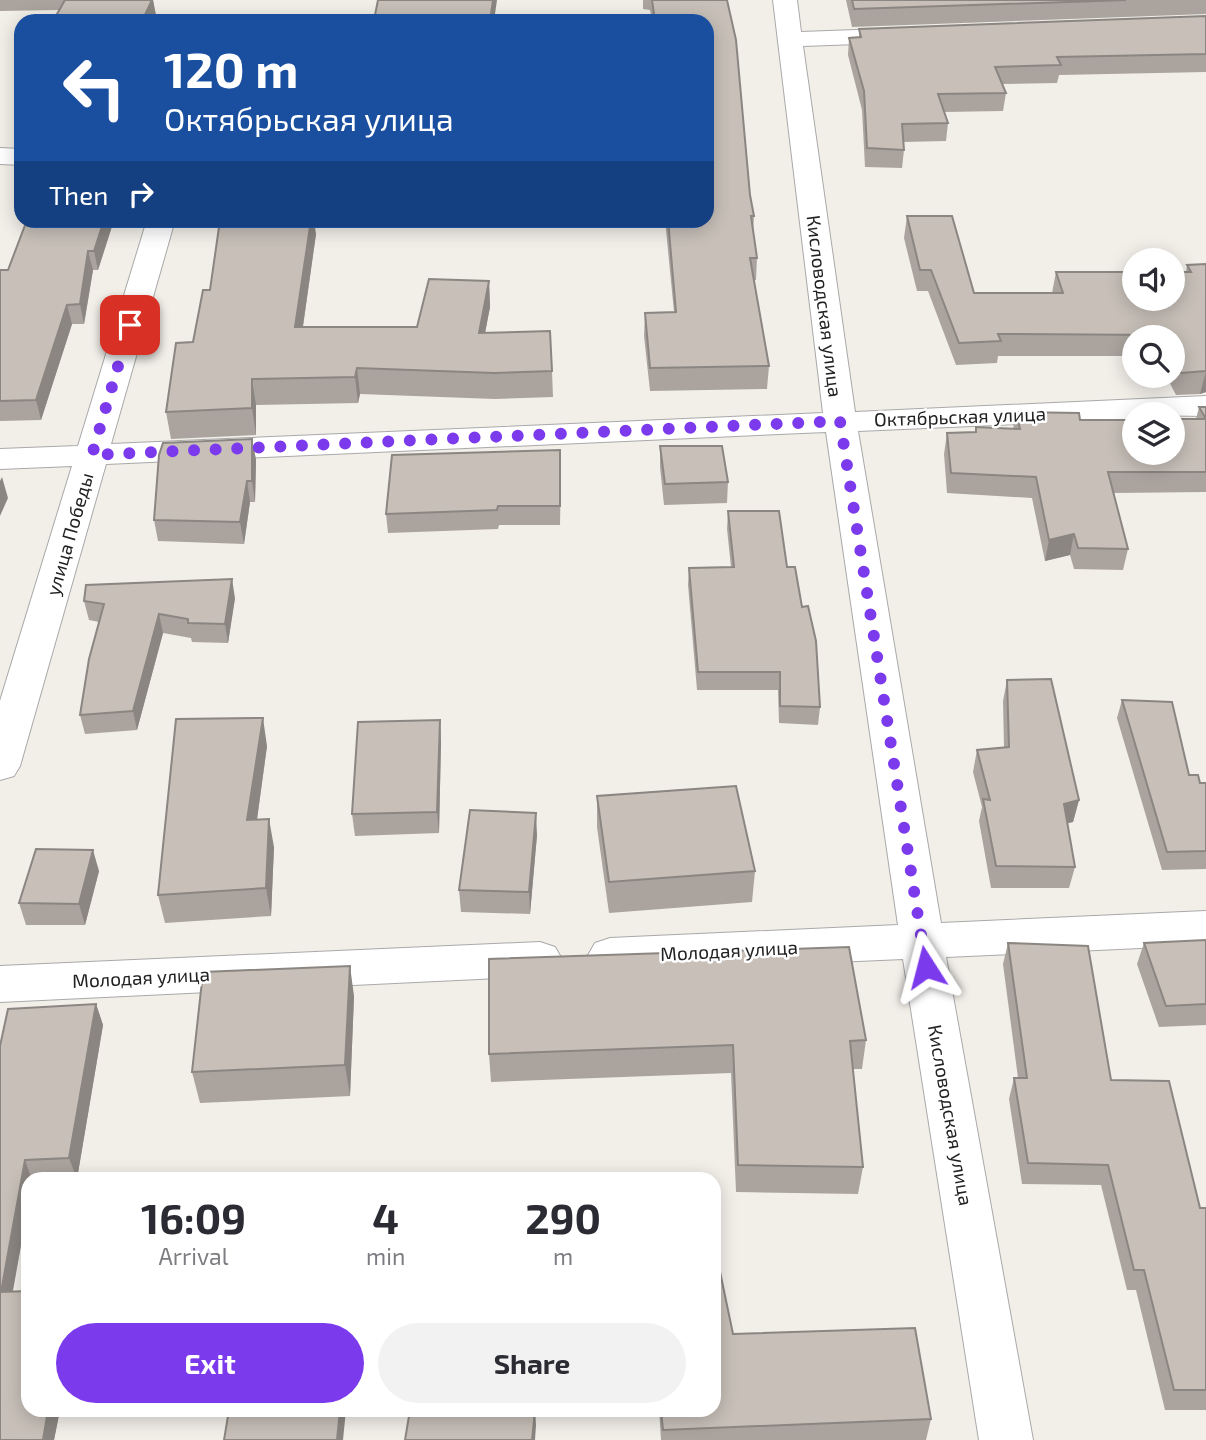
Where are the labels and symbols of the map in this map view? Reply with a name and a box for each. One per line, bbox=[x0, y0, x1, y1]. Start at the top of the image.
street label: Кисловодская улица bbox=[801, 214, 848, 398]
pin bbox=[100, 295, 160, 355]
street label: Октябрьская улица bbox=[874, 402, 1046, 431]
street label: улица Победы bbox=[40, 470, 98, 598]
position arrow bbox=[889, 930, 963, 1004]
street label: Молодая улица bbox=[660, 935, 799, 966]
street label: Молодая улица bbox=[72, 962, 211, 993]
street label: Кисловодская улица bbox=[923, 1023, 978, 1207]

